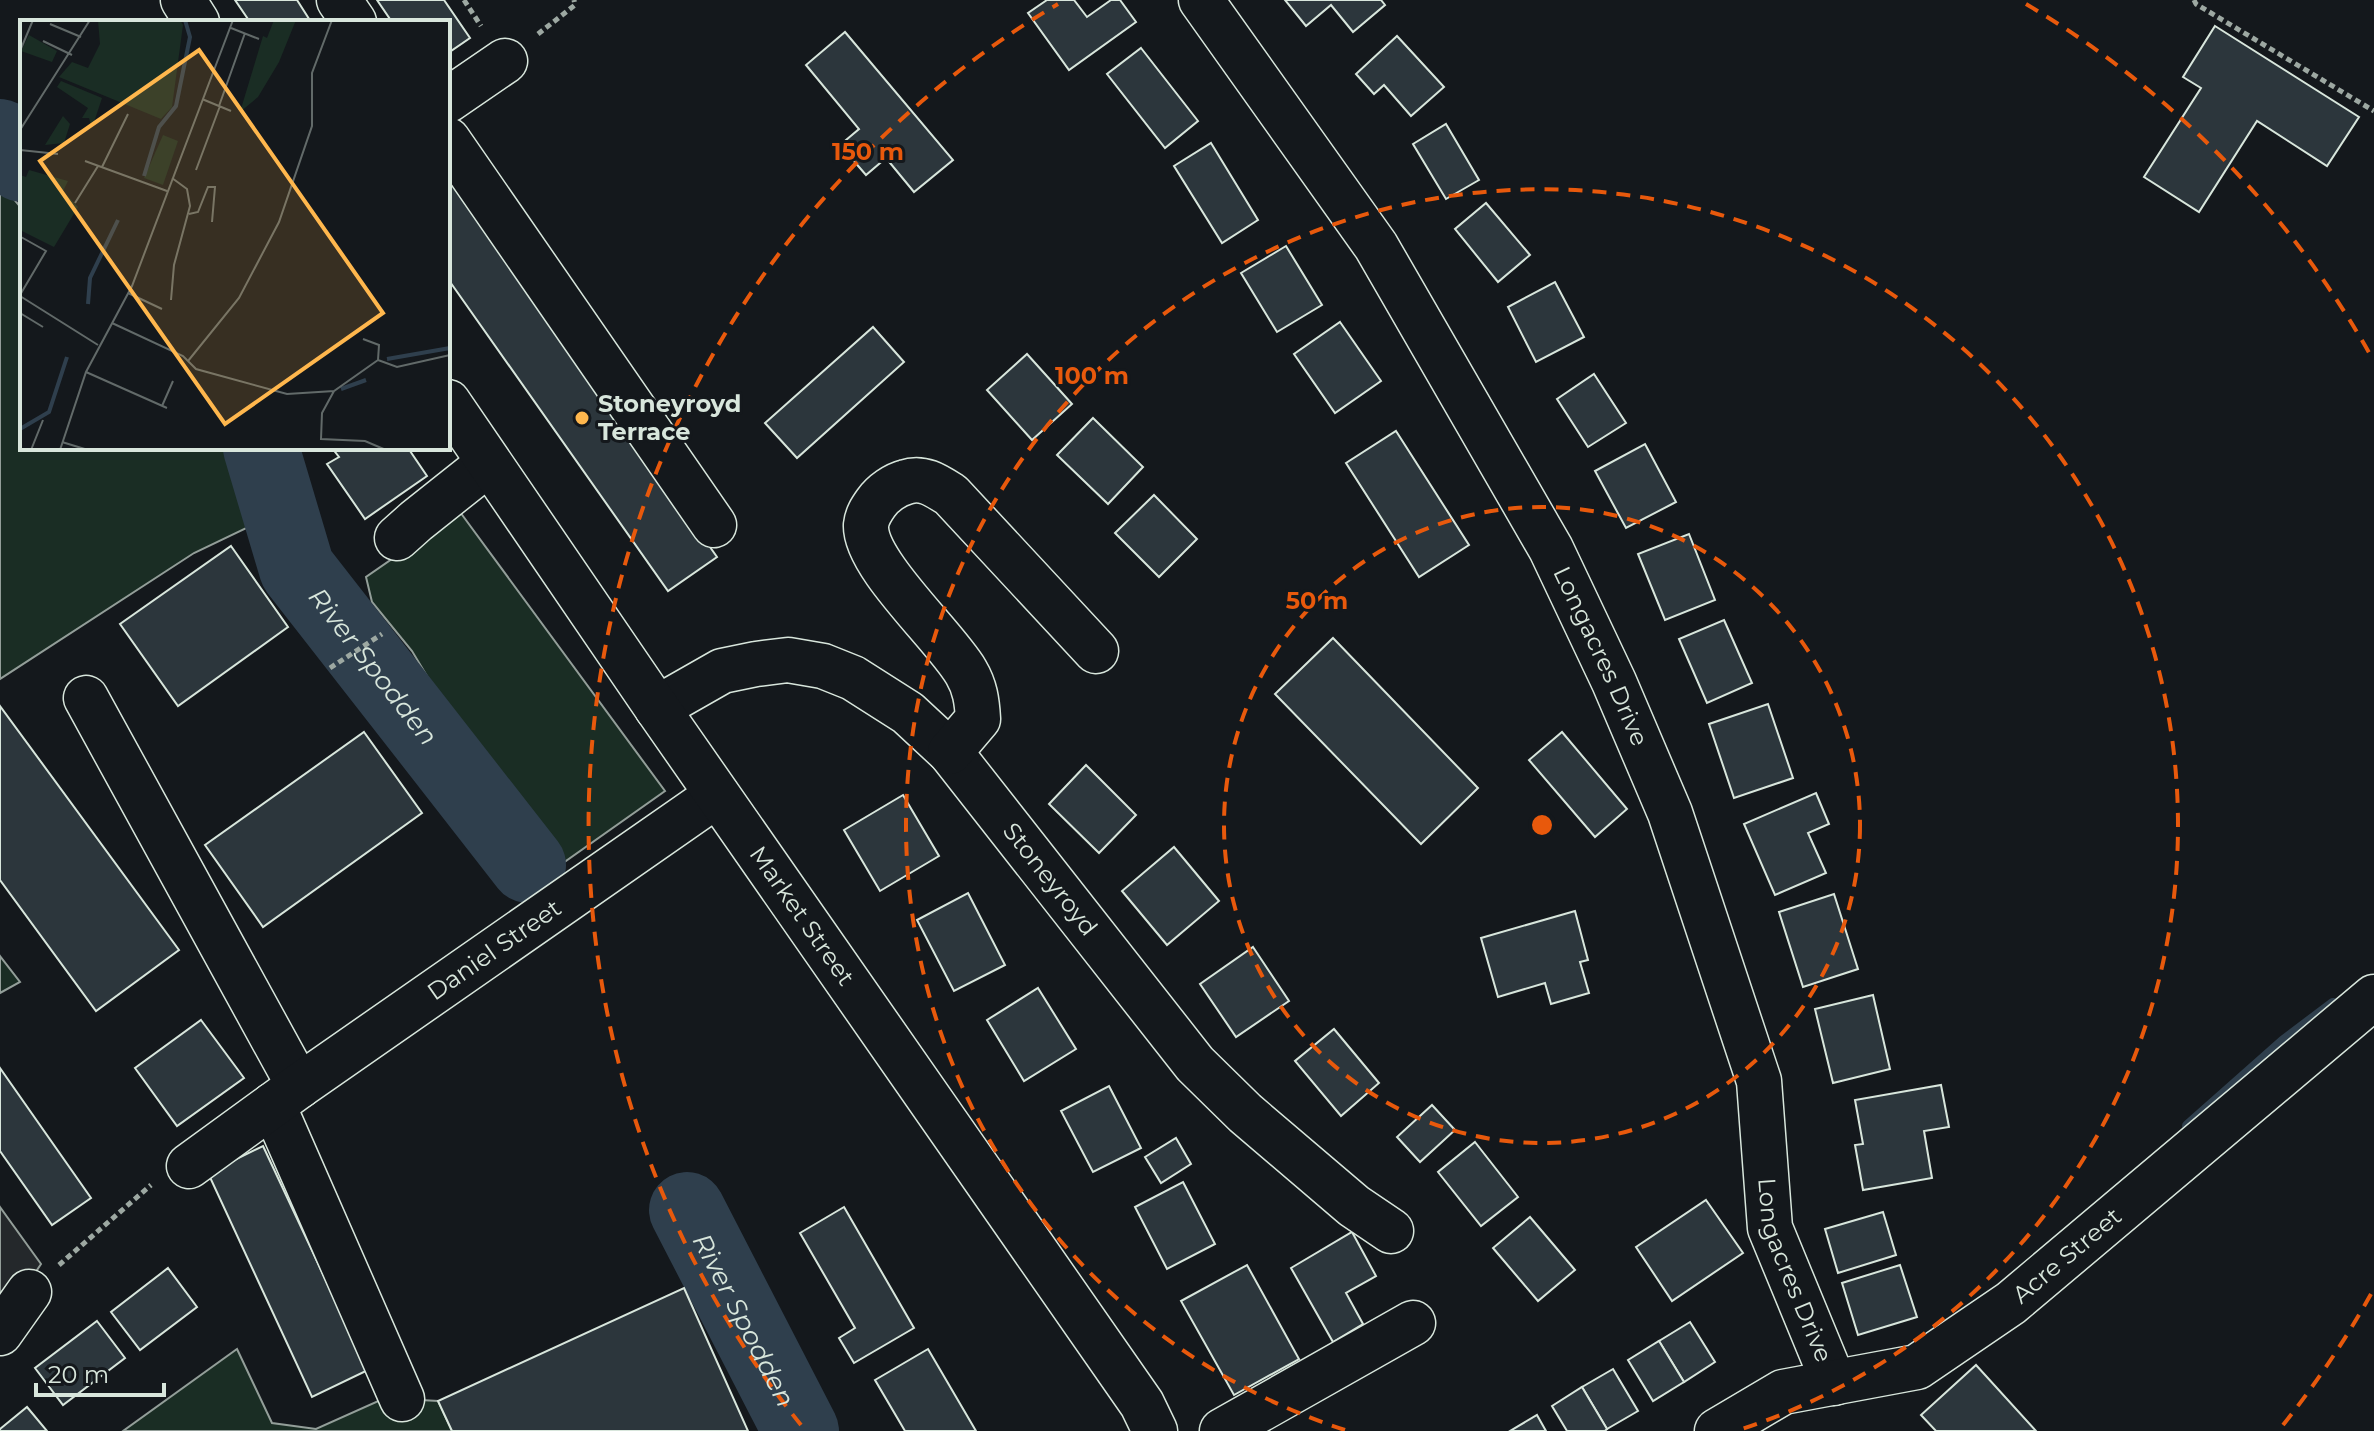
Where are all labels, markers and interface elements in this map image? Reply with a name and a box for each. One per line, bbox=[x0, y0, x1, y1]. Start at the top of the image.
inset map bbox=[20, 20, 450, 450]
text: 150 m bbox=[832, 137, 904, 166]
text: 100 m bbox=[1055, 361, 1129, 390]
place label: Stoneyroyd Terrace bbox=[598, 389, 741, 446]
marker: Stoneyroyd Terrace bbox=[573, 409, 591, 427]
street label: Longacres Drive bbox=[1547, 562, 1655, 750]
water label: River Spodden bbox=[302, 581, 445, 752]
text: 50 m bbox=[1286, 586, 1348, 615]
centre of rings bbox=[1528, 811, 1556, 839]
street label: Stoneyroyd bbox=[997, 817, 1104, 941]
street label: Market Street bbox=[744, 840, 861, 991]
street label: Daniel Street bbox=[421, 893, 567, 1006]
street label: Longacres Drive bbox=[1752, 1177, 1839, 1366]
street label: Acre Street bbox=[2006, 1201, 2127, 1309]
water label: River Spodden bbox=[686, 1228, 802, 1412]
scale bar bbox=[36, 1347, 164, 1397]
text: 20 m bbox=[48, 1360, 109, 1389]

